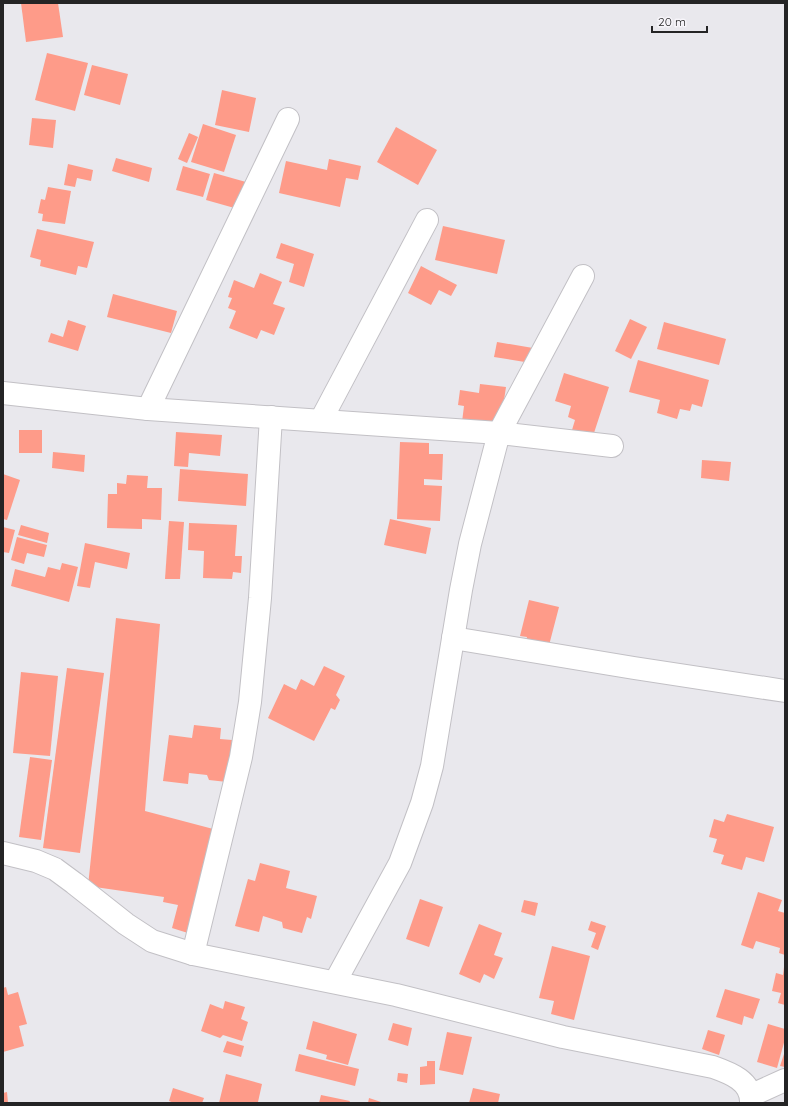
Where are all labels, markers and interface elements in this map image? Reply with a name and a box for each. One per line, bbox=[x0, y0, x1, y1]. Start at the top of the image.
scale bar bbox=[652, 8, 707, 34]
text: 20 m bbox=[658, 14, 686, 29]

